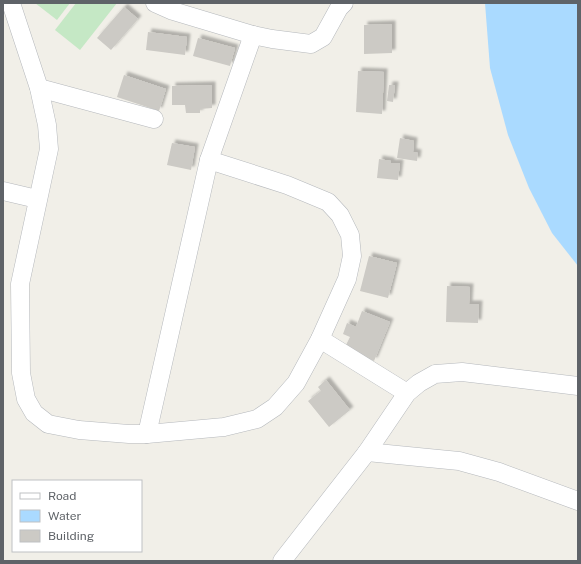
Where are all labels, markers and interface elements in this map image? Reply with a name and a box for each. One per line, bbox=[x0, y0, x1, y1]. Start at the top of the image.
legend bbox=[12, 480, 142, 552]
text: Road bbox=[48, 489, 76, 503]
text: Water bbox=[48, 509, 82, 523]
text: Building bbox=[48, 529, 94, 543]

